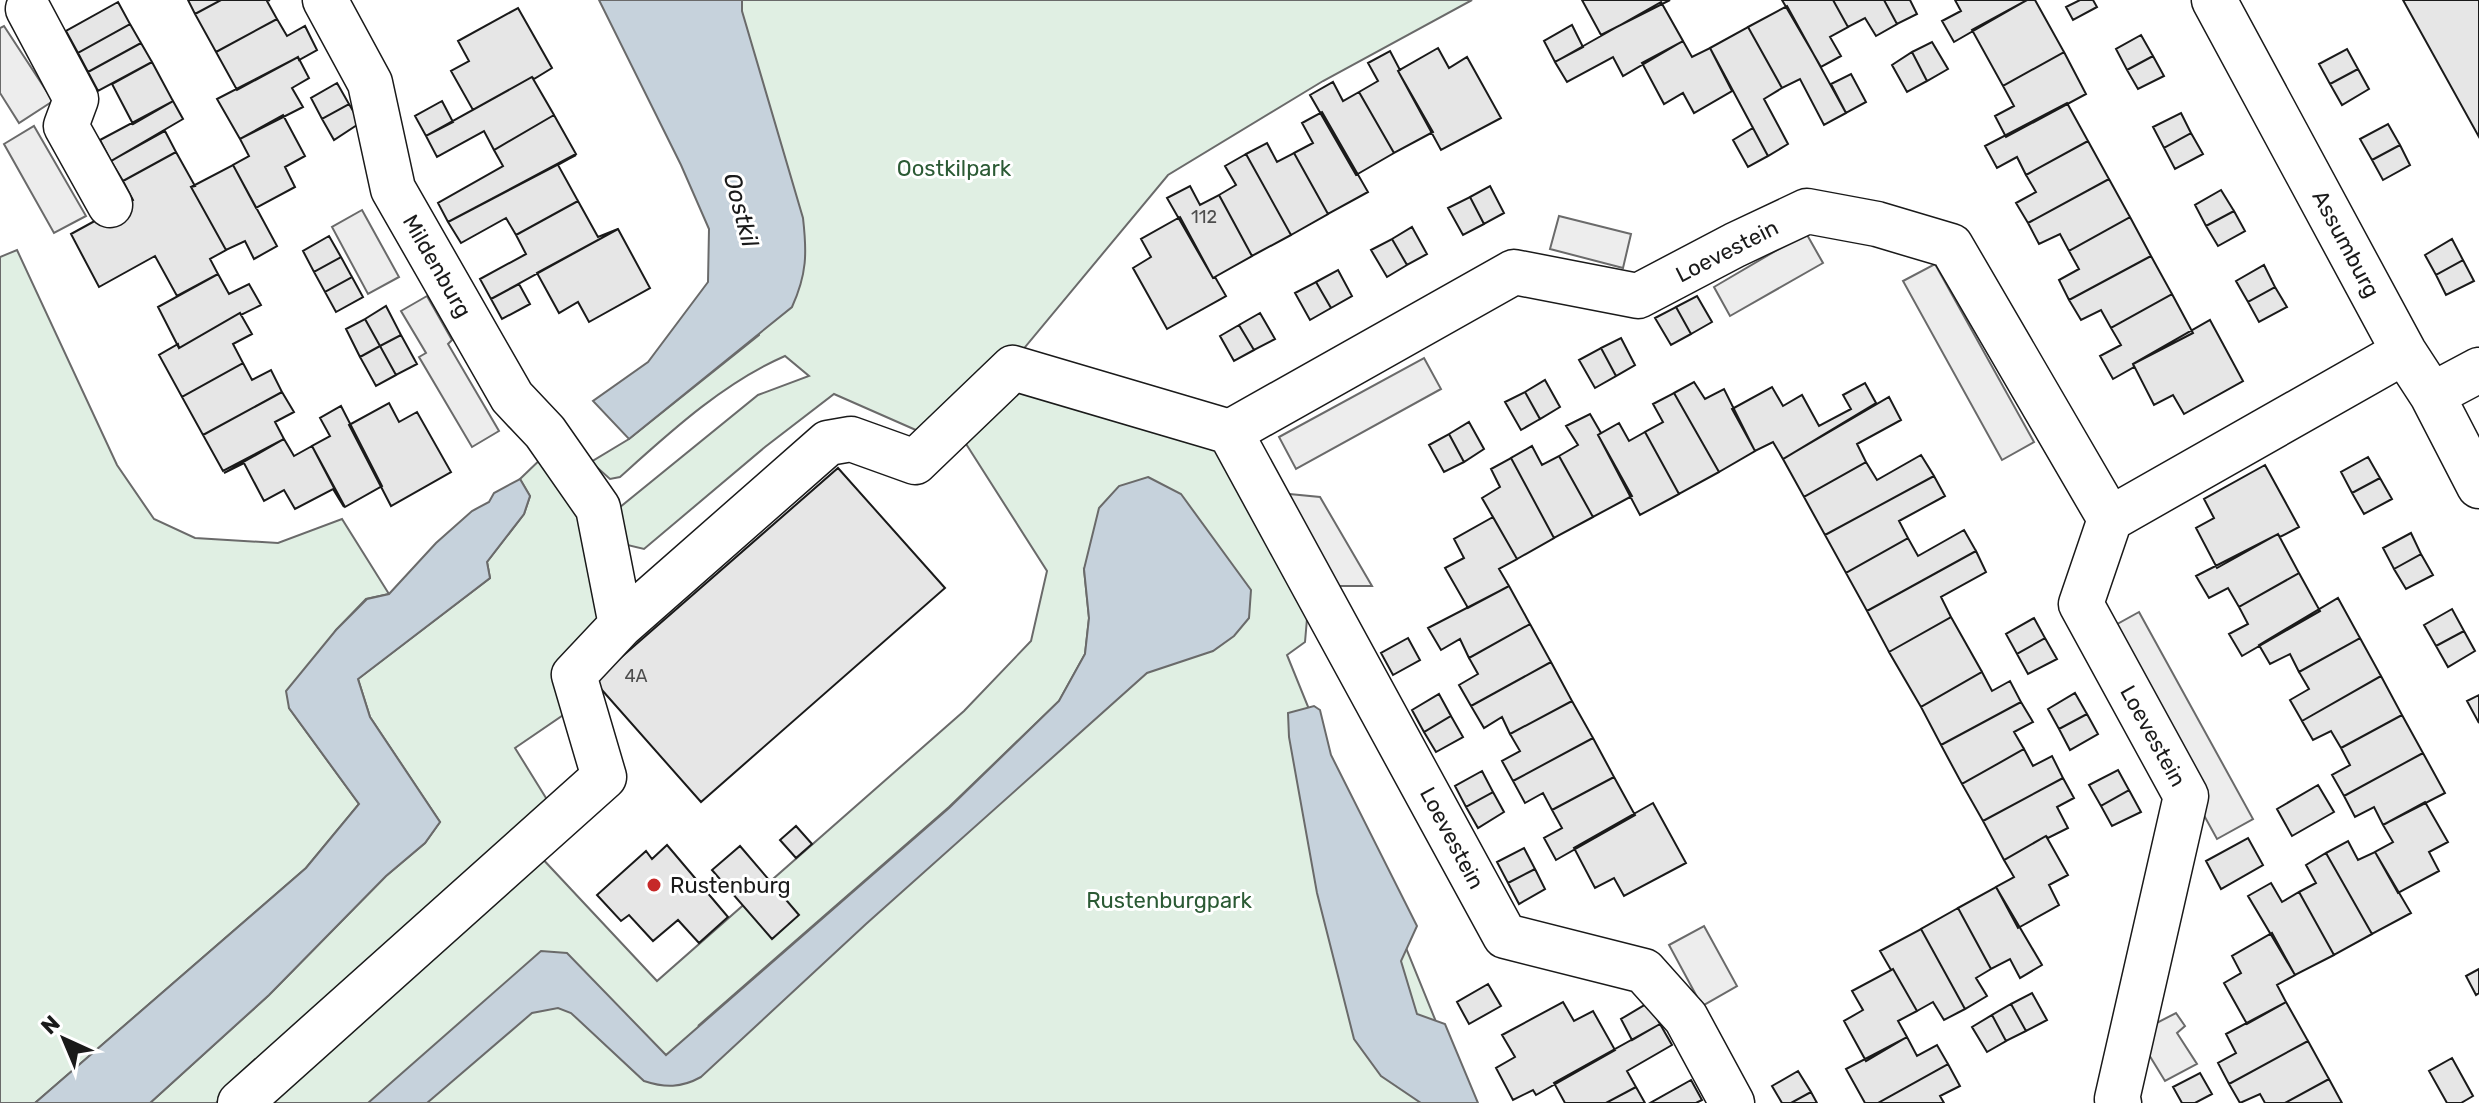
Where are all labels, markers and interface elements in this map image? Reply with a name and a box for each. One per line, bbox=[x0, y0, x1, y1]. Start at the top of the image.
park label: Oostkilpark bbox=[897, 155, 1012, 182]
water label: Oostkil bbox=[718, 170, 765, 251]
street label: Assumburg bbox=[2306, 186, 2386, 302]
house number: 112 bbox=[1191, 206, 1217, 228]
street label: Mildenburg bbox=[397, 210, 477, 322]
street label: Loevestein bbox=[1671, 214, 1783, 288]
house number: 4A bbox=[624, 665, 648, 687]
street label: Loevestein bbox=[2114, 681, 2192, 791]
street label: Loevestein bbox=[1414, 782, 1490, 894]
place label: Rustenburg bbox=[670, 872, 791, 899]
marker: Rustenburg bbox=[645, 876, 663, 894]
park label: Rustenburgpark bbox=[1086, 887, 1252, 914]
north arrow bbox=[24, 999, 104, 1079]
text: N bbox=[35, 1010, 66, 1040]

